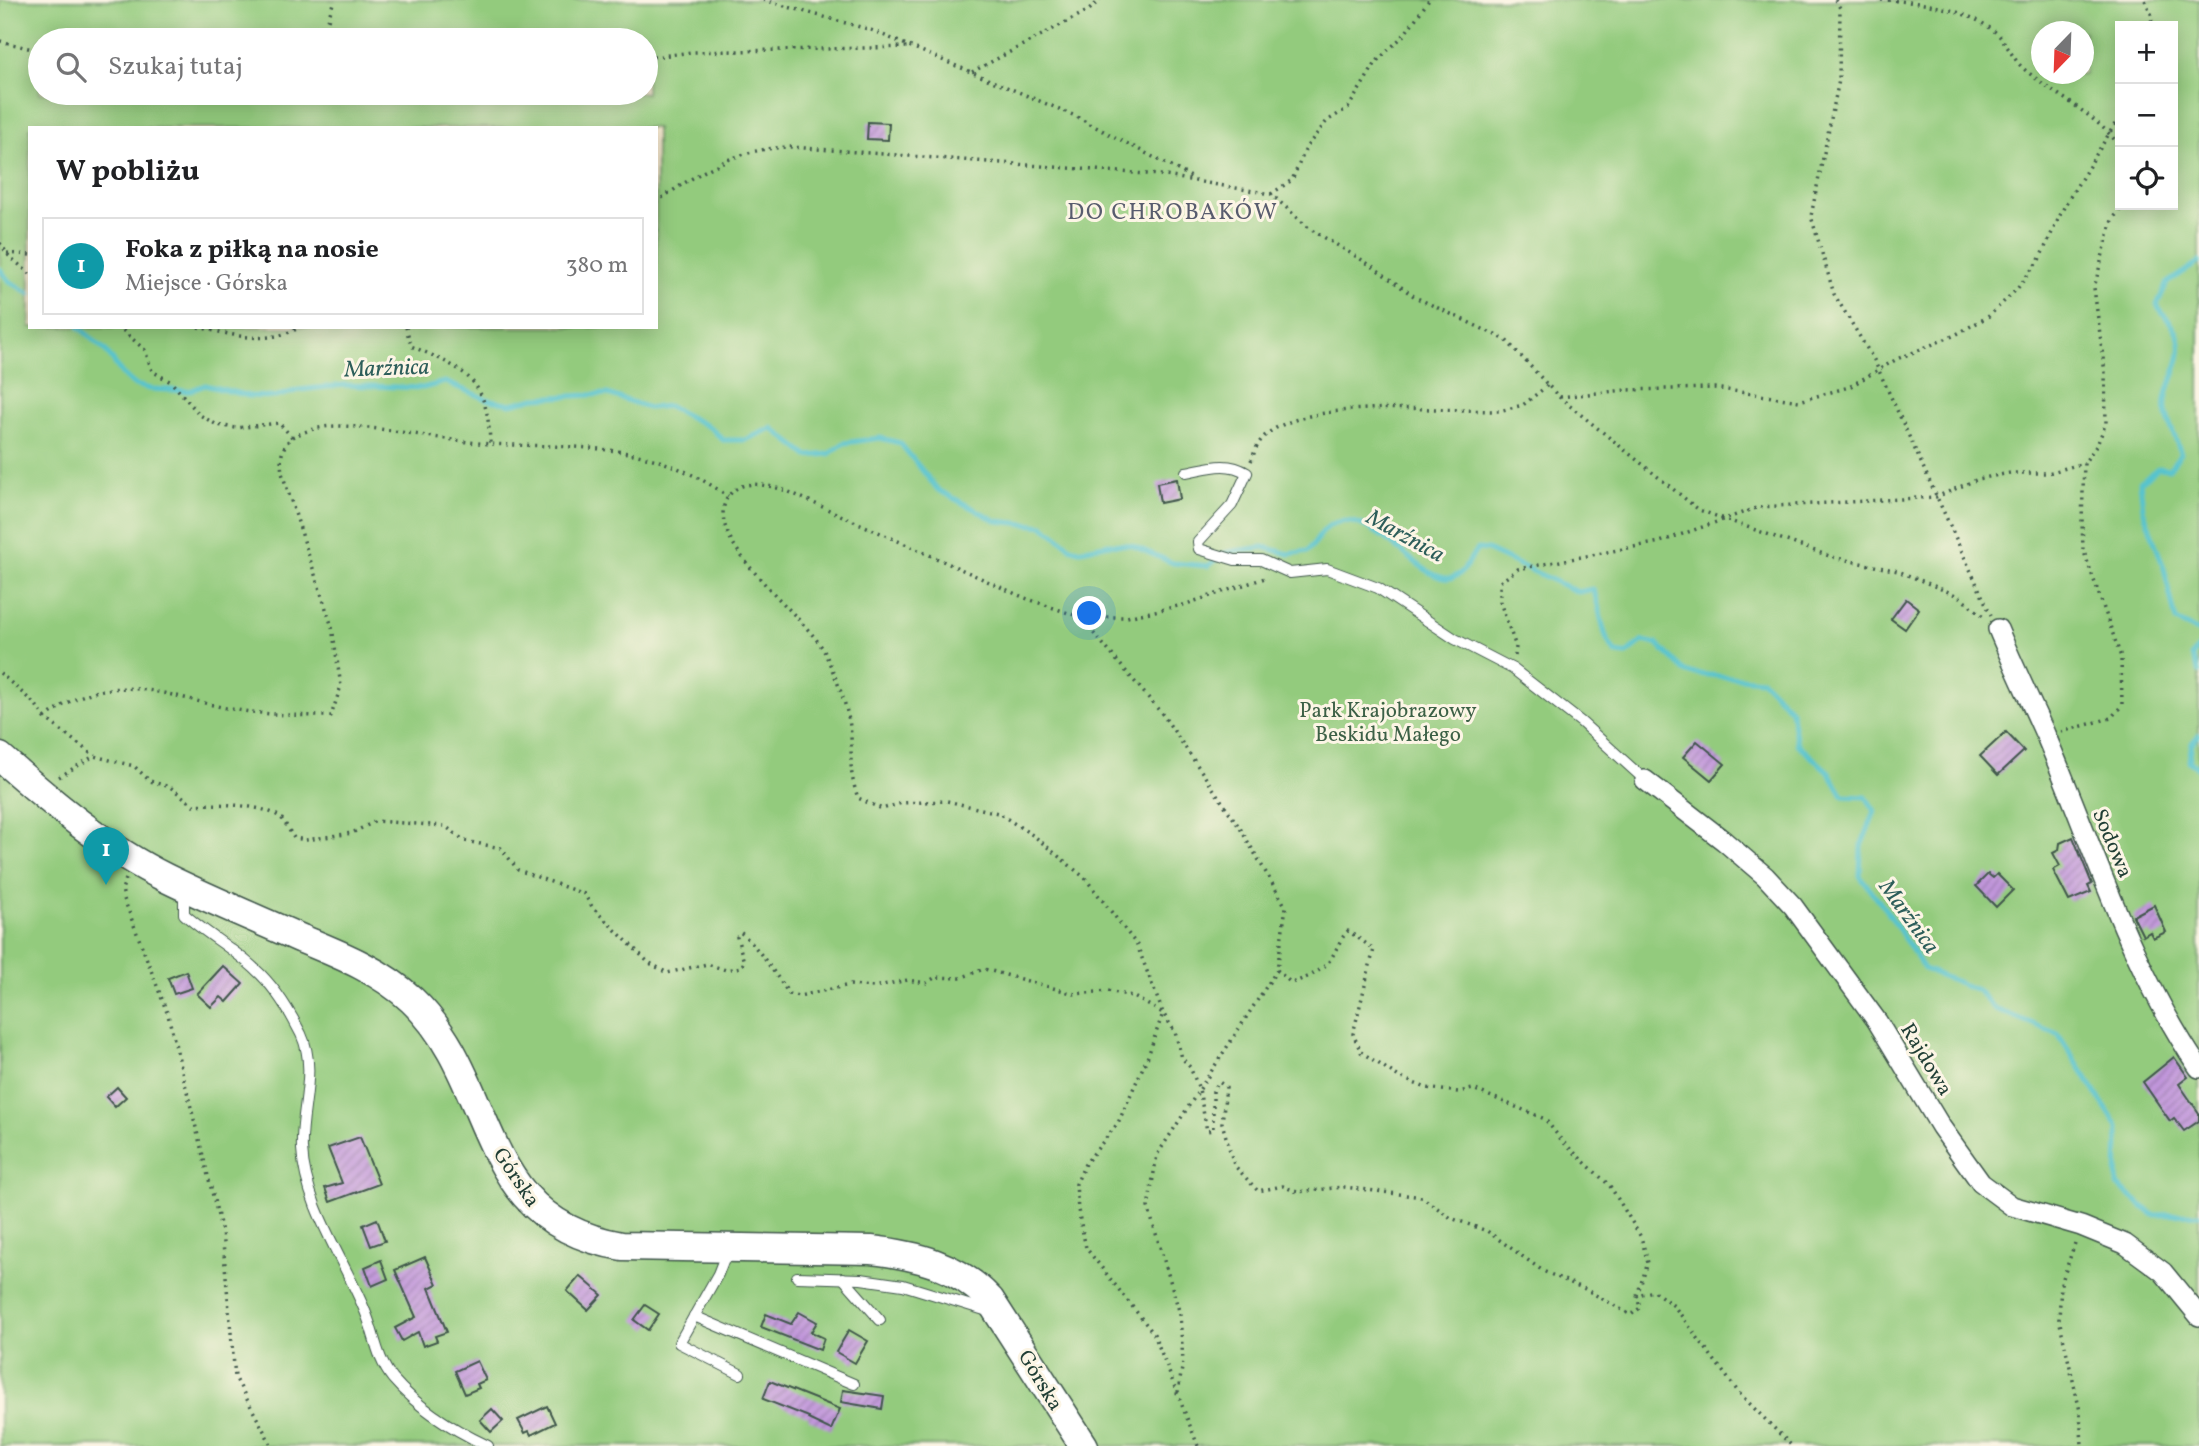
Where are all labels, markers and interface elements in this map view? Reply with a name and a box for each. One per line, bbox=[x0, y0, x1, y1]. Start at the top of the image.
north arrow bbox=[2031, 21, 2094, 84]
map controls bbox=[2115, 21, 2178, 210]
button: + bbox=[2115, 21, 2178, 84]
search box bbox=[28, 28, 658, 105]
icon: search bbox=[52, 48, 90, 86]
text: Szukaj tutaj bbox=[108, 49, 243, 85]
button: − bbox=[2115, 84, 2178, 147]
button: locate bbox=[2115, 147, 2178, 210]
text: W pobliżu bbox=[56, 151, 199, 193]
district label: DO CHROBAKÓW bbox=[1067, 197, 1279, 229]
text: Foka z piłką na nosie bbox=[125, 232, 379, 268]
text: 1 bbox=[76, 250, 86, 282]
text: 380 m bbox=[566, 250, 628, 282]
text: Miejsce · Górska bbox=[125, 268, 288, 300]
water label: Marźnica bbox=[343, 352, 430, 387]
water label: Marźnica bbox=[1359, 502, 1450, 571]
your location bbox=[1072, 596, 1106, 630]
park label: Park Krajobrazowy Beskidu Małego bbox=[1299, 697, 1477, 750]
street label: Sodowa bbox=[2084, 805, 2139, 883]
pin: 1 bbox=[83, 827, 129, 885]
water label: Marźnica bbox=[1870, 873, 1946, 961]
street label: Rajdowa bbox=[1893, 1018, 1959, 1102]
street label: Górska bbox=[485, 1142, 546, 1213]
street label: Górska bbox=[1010, 1345, 1069, 1417]

